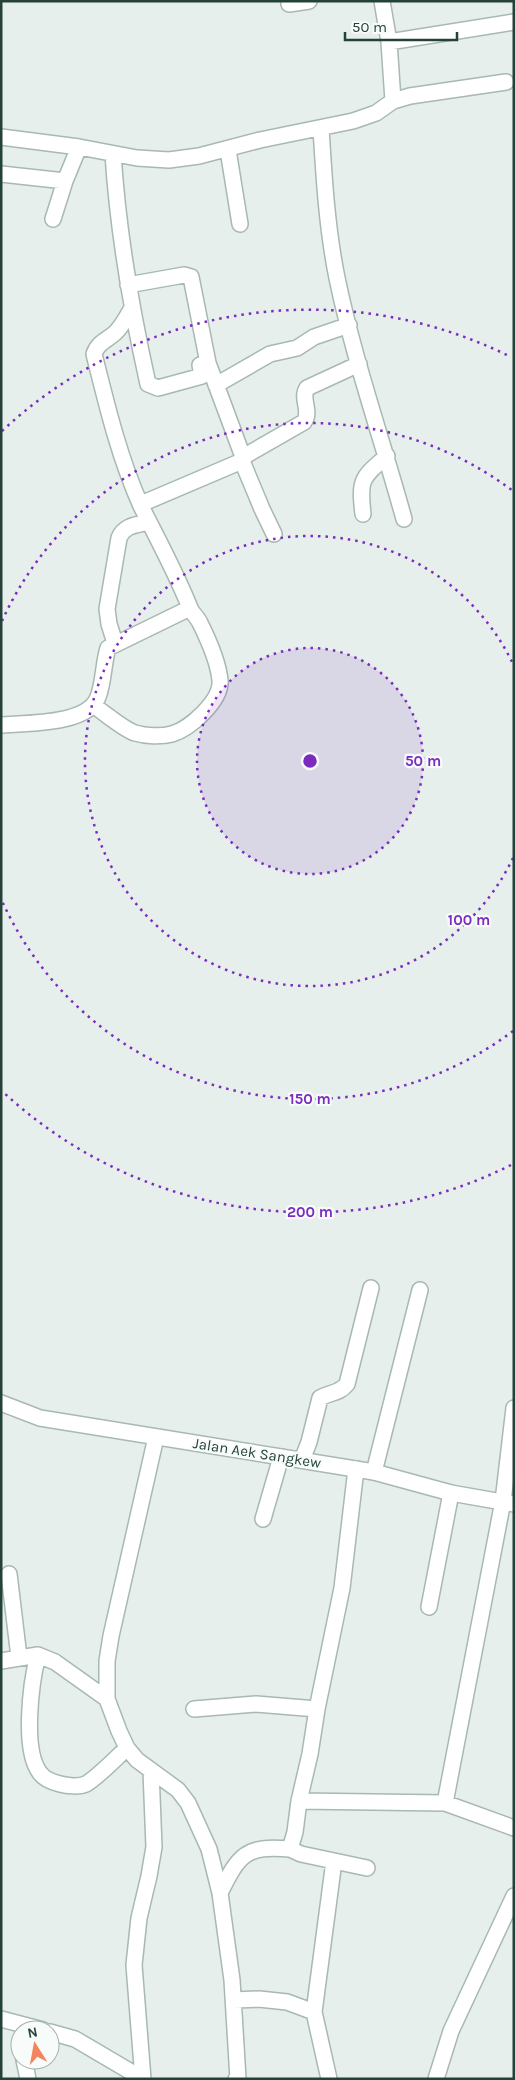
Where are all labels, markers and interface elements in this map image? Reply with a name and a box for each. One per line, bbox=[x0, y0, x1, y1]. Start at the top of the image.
scale bar bbox=[345, 10, 458, 42]
text: 50 m bbox=[352, 18, 387, 36]
centre of rings bbox=[301, 752, 319, 770]
text: 50 m bbox=[405, 752, 441, 770]
text: 100 m bbox=[448, 911, 490, 929]
text: 150 m bbox=[289, 1090, 331, 1108]
text: 200 m bbox=[287, 1203, 333, 1221]
street label: Jalan Aek Sangkew bbox=[192, 1434, 323, 1472]
north arrow bbox=[10, 2020, 60, 2070]
text: N bbox=[26, 2023, 39, 2042]

